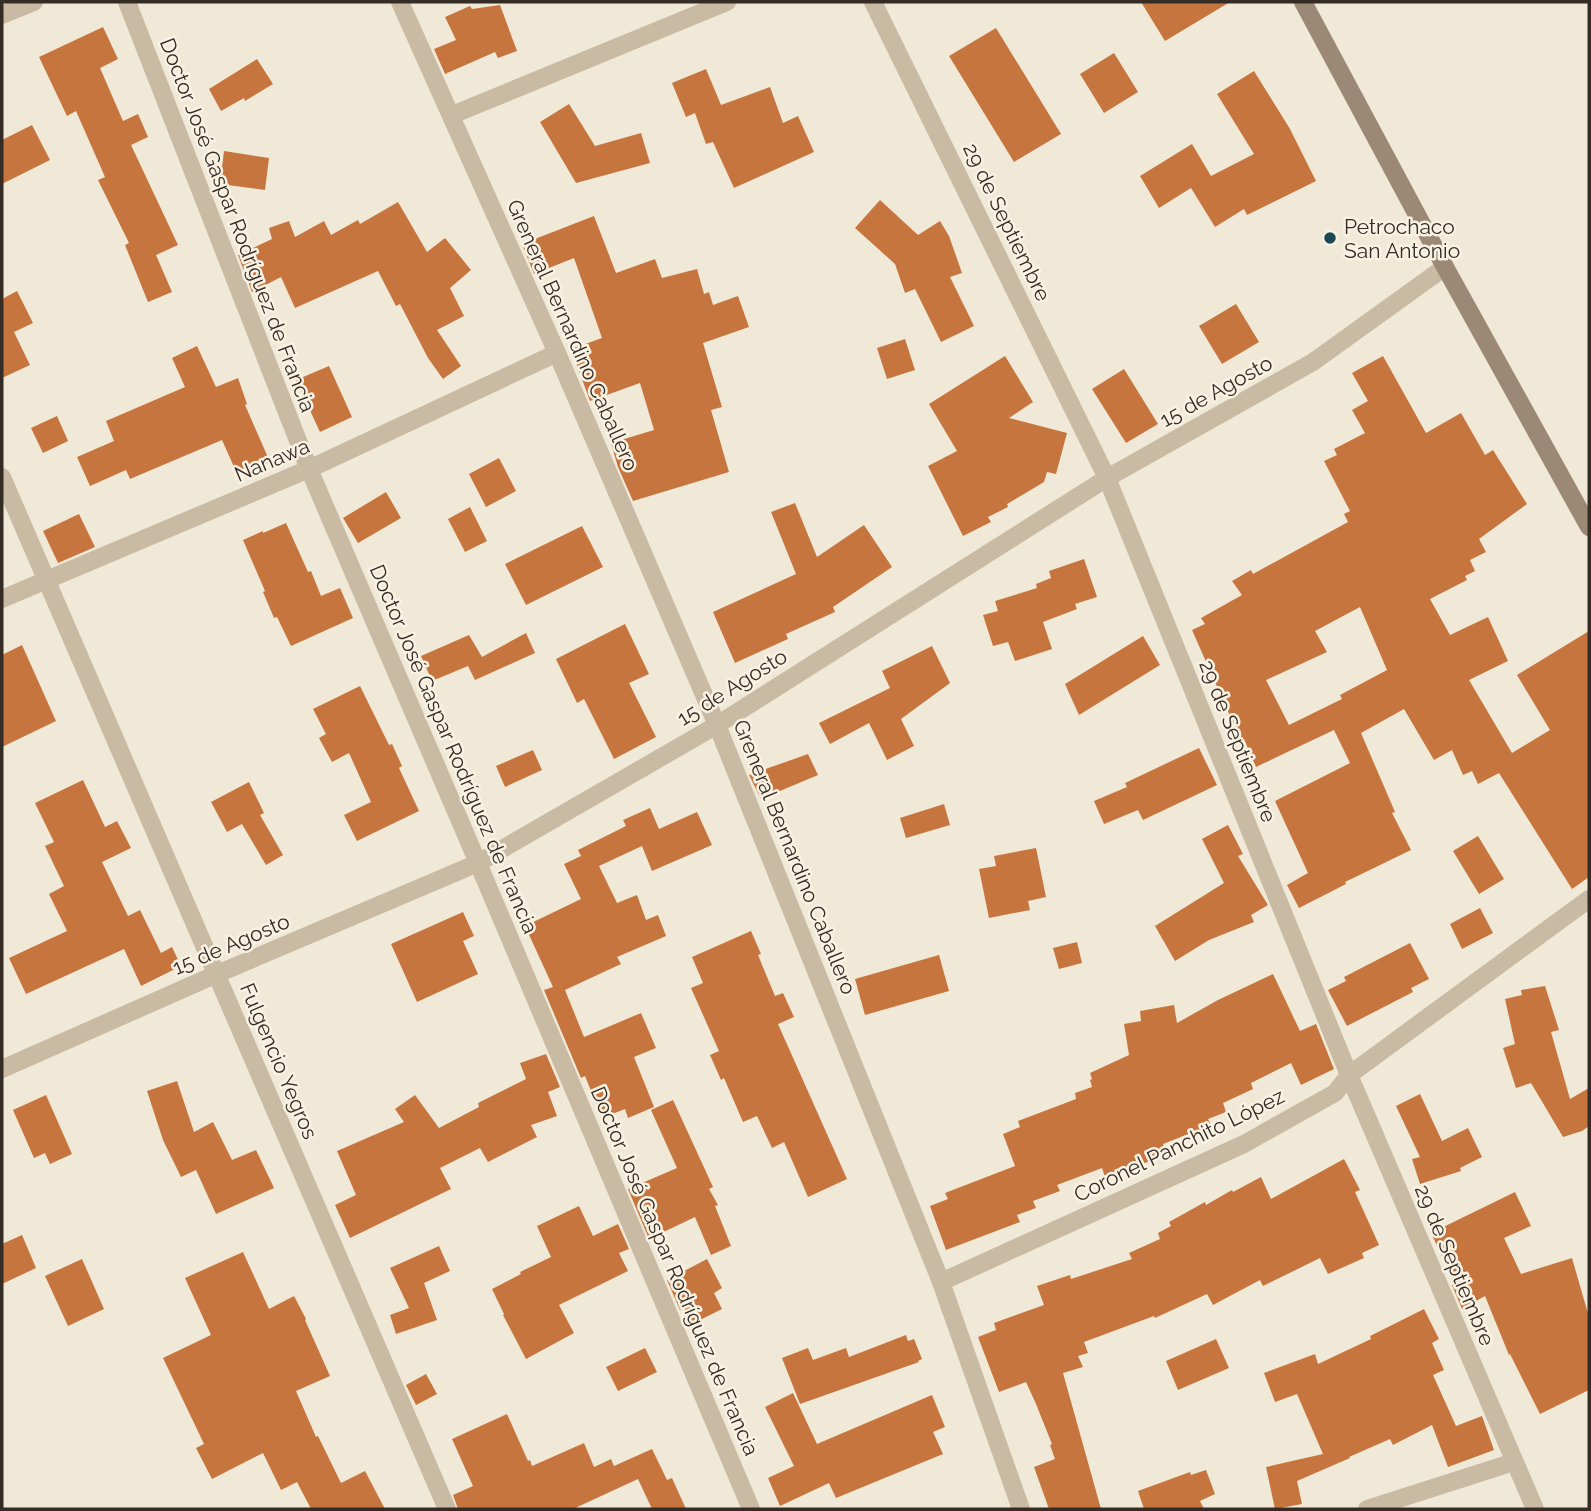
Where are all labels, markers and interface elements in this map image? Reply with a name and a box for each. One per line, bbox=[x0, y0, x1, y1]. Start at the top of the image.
street label: Doctor José Gaspar Rodríguez de Francia bbox=[155, 34, 321, 416]
street label: 29 de Septiembre bbox=[958, 139, 1056, 305]
street label: Greneral Bernardino Caballero bbox=[502, 196, 644, 474]
place label: Petrochaco San Antonio bbox=[1344, 214, 1460, 263]
marker: Petrochaco San Antonio bbox=[1322, 230, 1338, 246]
street label: 15 de Agosto bbox=[1155, 350, 1277, 432]
street label: Nanawa bbox=[231, 433, 313, 487]
street label: Doctor José Gaspar Rodríguez de Francia bbox=[365, 561, 543, 937]
street label: 15 de Agosto bbox=[672, 643, 792, 731]
street label: 29 de Septiembre bbox=[1194, 656, 1282, 826]
street label: Greneral Bernardino Caballero bbox=[728, 716, 862, 998]
street label: 15 de Agosto bbox=[169, 908, 293, 980]
street label: Fulgencio Yegros bbox=[235, 979, 323, 1143]
street label: Doctor José Gaspar Rodríguez de Francia bbox=[586, 1083, 764, 1459]
street label: Coronel Panchito López bbox=[1070, 1083, 1288, 1207]
street label: 29 de Septiembre bbox=[1410, 1181, 1500, 1349]

